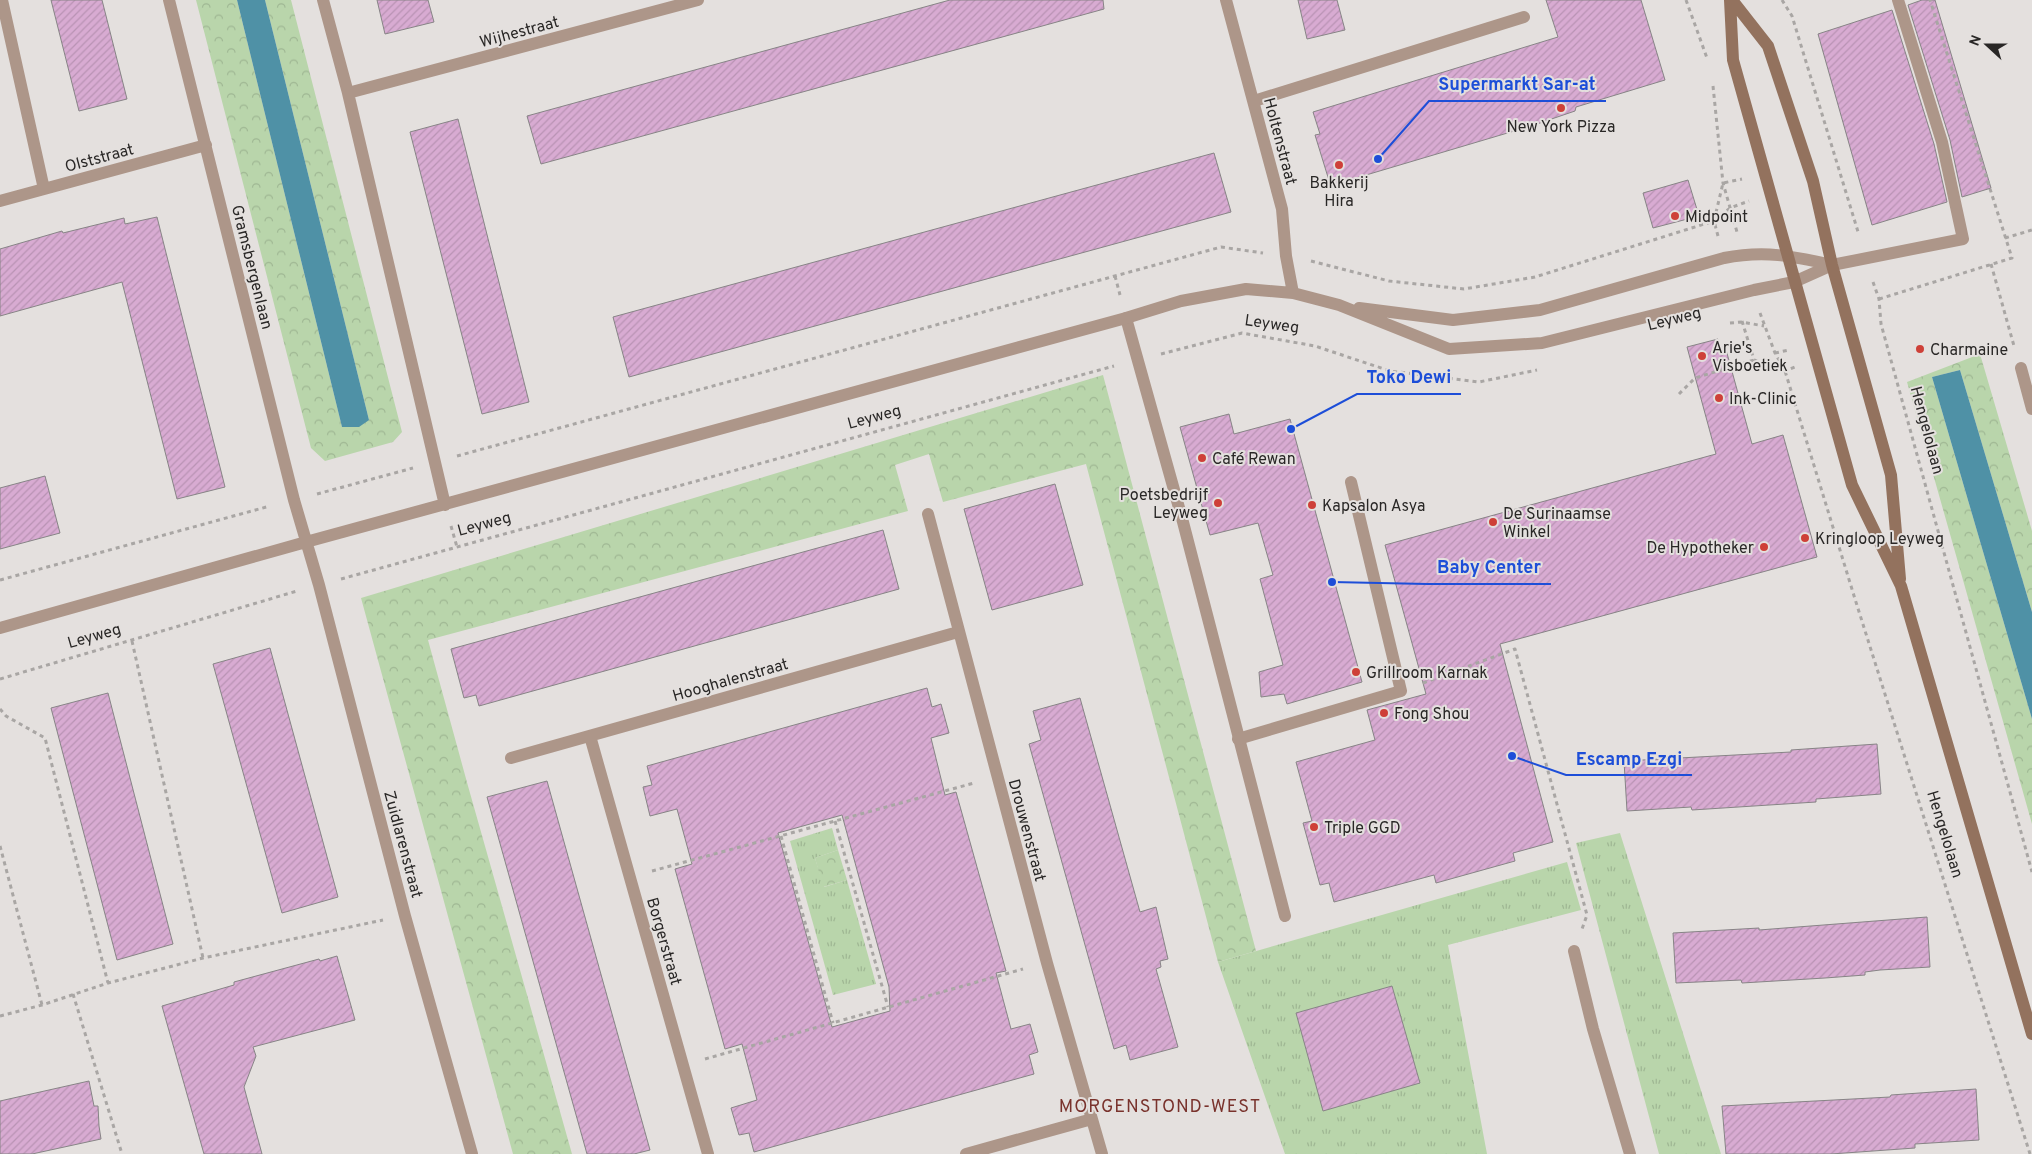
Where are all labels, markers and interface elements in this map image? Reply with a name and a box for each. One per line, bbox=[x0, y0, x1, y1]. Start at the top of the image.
street label: Wijhestraat bbox=[478, 13, 561, 53]
north arrow bbox=[1962, 20, 2012, 70]
text: N bbox=[1967, 33, 1986, 49]
callout: Supermarkt Sar-at bbox=[1429, 68, 1606, 101]
text: Supermarkt Sar-at bbox=[1438, 74, 1596, 97]
street label: Holtenstraat bbox=[1258, 96, 1300, 187]
marker: New York Pizza bbox=[1555, 102, 1567, 114]
place label: New York Pizza bbox=[1506, 118, 1616, 138]
street label: Olststraat bbox=[63, 140, 136, 178]
marker: Bakkerij Hira bbox=[1333, 159, 1345, 171]
place label: Bakkerij Hira bbox=[1309, 174, 1369, 212]
street label: Gramsbergenlaan bbox=[226, 203, 276, 332]
place label: Midpoint bbox=[1685, 208, 1748, 228]
marker: Midpoint bbox=[1669, 210, 1681, 222]
street label: Leyweg bbox=[1645, 304, 1704, 336]
street label: Leyweg bbox=[1243, 311, 1300, 339]
place label: Arie's Visboetiek bbox=[1712, 339, 1788, 377]
place label: Charmaine bbox=[1930, 341, 2008, 361]
marker: Charmaine bbox=[1914, 343, 1926, 355]
marker: Arie's Visboetiek bbox=[1696, 350, 1708, 362]
callout: Toko Dewi bbox=[1357, 361, 1461, 394]
text: Toko Dewi bbox=[1367, 367, 1451, 390]
street label: Hengelolaan bbox=[1905, 384, 1947, 477]
place label: Ink-Clinic bbox=[1729, 390, 1797, 410]
marker: Ink-Clinic bbox=[1713, 392, 1725, 404]
street label: Leyweg bbox=[845, 401, 904, 435]
place label: Café Rewan bbox=[1212, 450, 1296, 470]
marker: Café Rewan bbox=[1196, 452, 1208, 464]
place label: Poetsbedrijf Leyweg bbox=[1120, 486, 1209, 524]
marker: Poetsbedrijf Leyweg bbox=[1212, 497, 1224, 509]
place label: Kapsalon Asya bbox=[1322, 497, 1425, 517]
marker: Kapsalon Asya bbox=[1306, 499, 1318, 511]
place label: De Surinaamse Winkel bbox=[1503, 505, 1611, 543]
street label: Leyweg bbox=[455, 508, 514, 542]
marker: De Surinaamse Winkel bbox=[1487, 516, 1499, 528]
place label: Kringloop Leyweg bbox=[1815, 530, 1944, 550]
marker: Kringloop Leyweg bbox=[1799, 532, 1811, 544]
place label: De Hypotheker bbox=[1646, 539, 1754, 559]
marker: De Hypotheker bbox=[1758, 541, 1770, 553]
callout: Baby Center bbox=[1427, 551, 1551, 584]
text: Baby Center bbox=[1437, 557, 1541, 580]
street label: Leyweg bbox=[65, 620, 124, 654]
street label: Hooghalenstraat bbox=[670, 655, 791, 707]
place label: Grillroom Karnak bbox=[1366, 664, 1488, 684]
marker: Grillroom Karnak bbox=[1350, 666, 1362, 678]
place label: Fong Shou bbox=[1394, 705, 1469, 725]
marker: Fong Shou bbox=[1378, 707, 1390, 719]
callout: Escamp Ezgi bbox=[1566, 742, 1692, 775]
text: Escamp Ezgi bbox=[1576, 749, 1682, 772]
street label: Drouwenstraat bbox=[1003, 777, 1049, 884]
street label: Zuidlarenstraat bbox=[378, 789, 426, 900]
street label: Hengelolaan bbox=[1921, 789, 1967, 881]
place label: Triple GGD bbox=[1324, 819, 1401, 839]
marker: Triple GGD bbox=[1308, 821, 1320, 833]
street label: Borgerstraat bbox=[641, 895, 685, 988]
district label: MORGENSTOND-WEST bbox=[1059, 1096, 1261, 1119]

